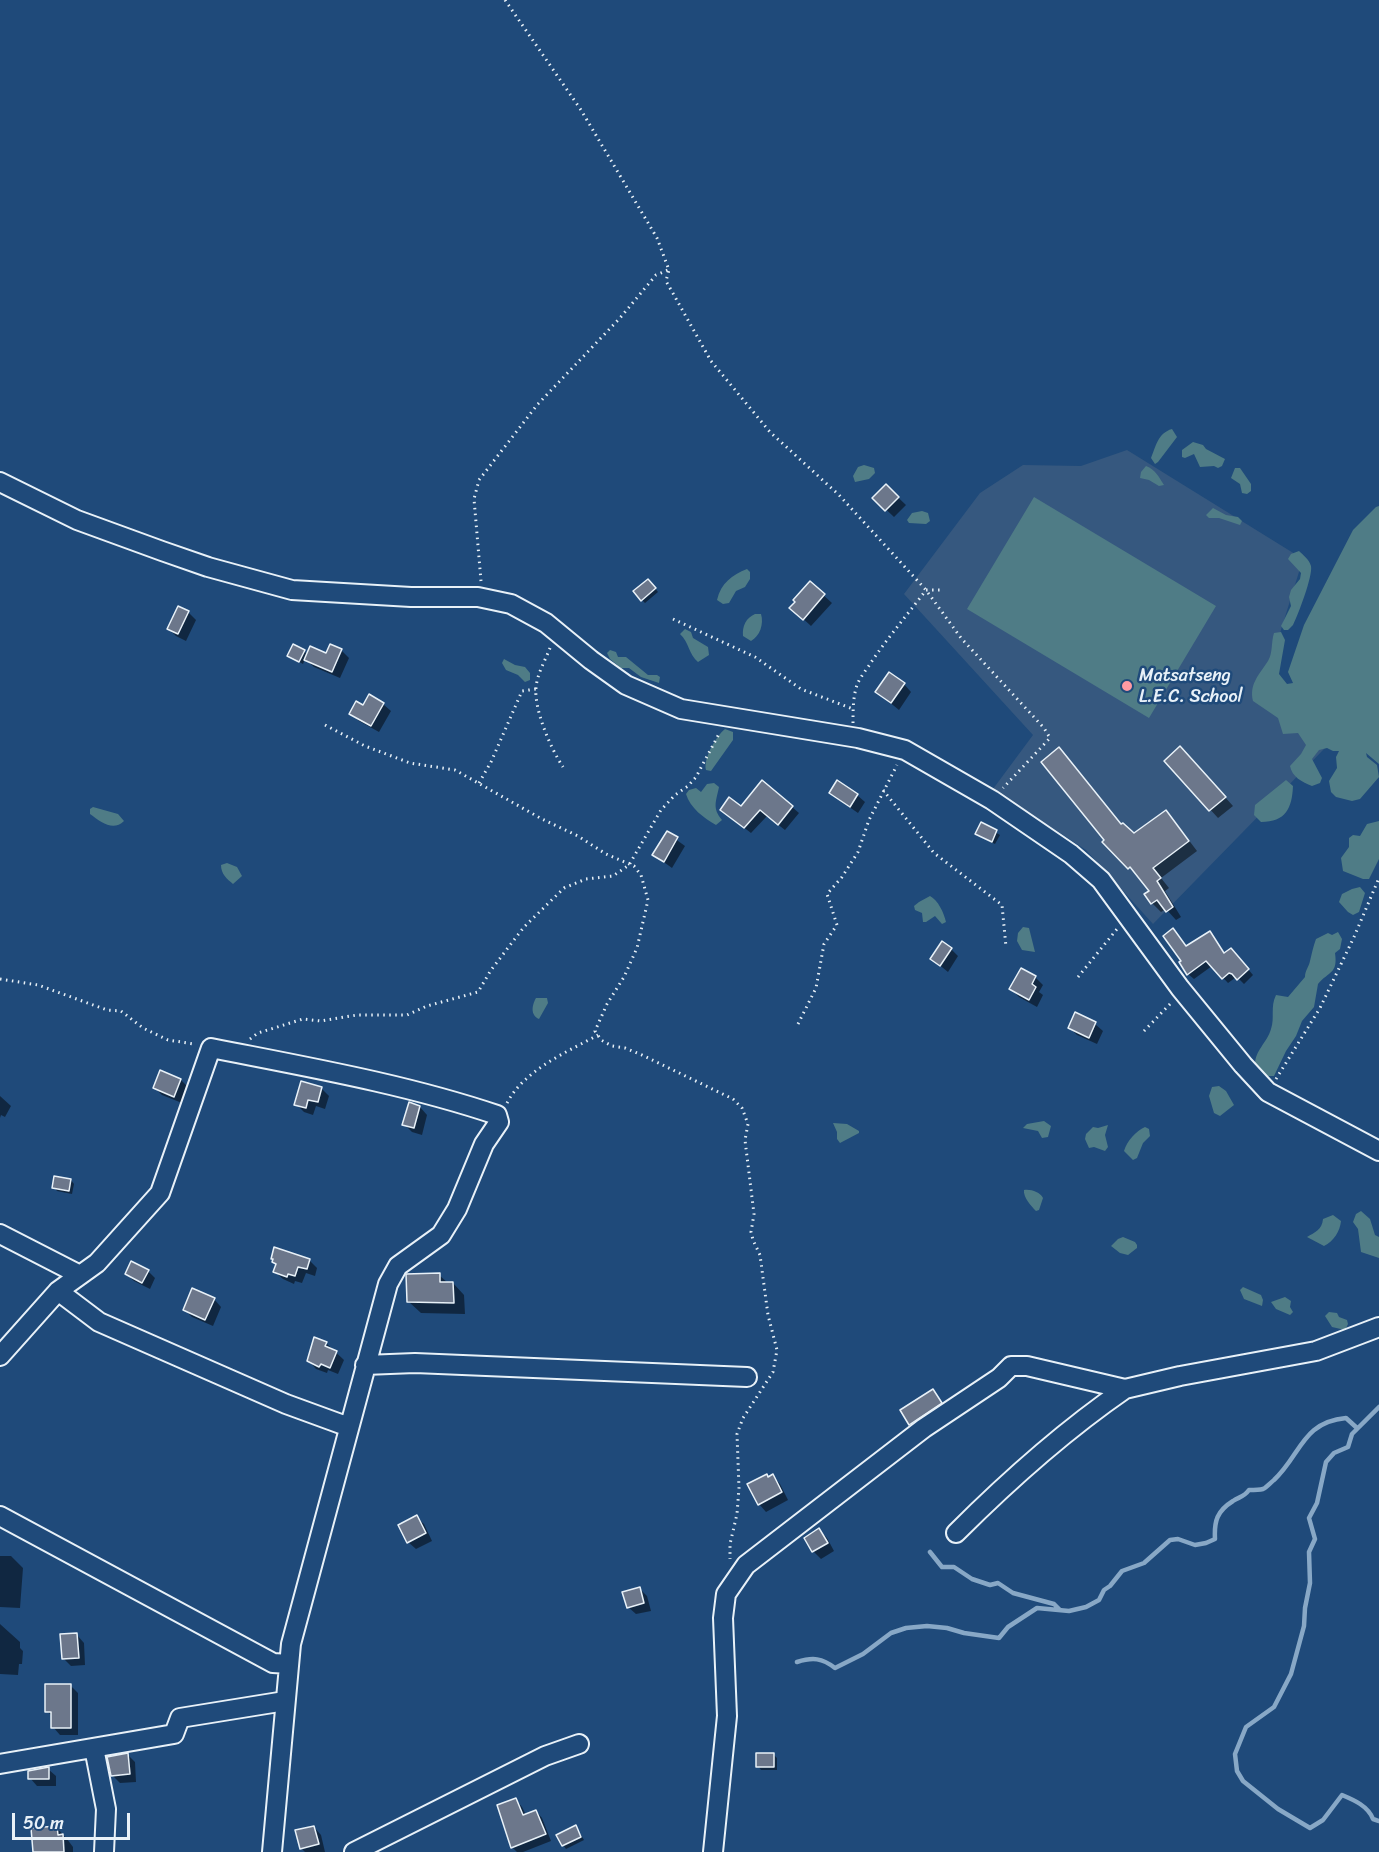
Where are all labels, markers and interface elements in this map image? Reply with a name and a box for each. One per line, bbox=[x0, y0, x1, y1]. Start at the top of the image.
place label: Matsatseng L.E.C. School bbox=[1139, 665, 1243, 708]
marker: Matsatseng L.E.C. School bbox=[1120, 679, 1134, 693]
scale bar bbox=[15, 1801, 134, 1839]
text: 50 m bbox=[23, 1807, 64, 1839]

